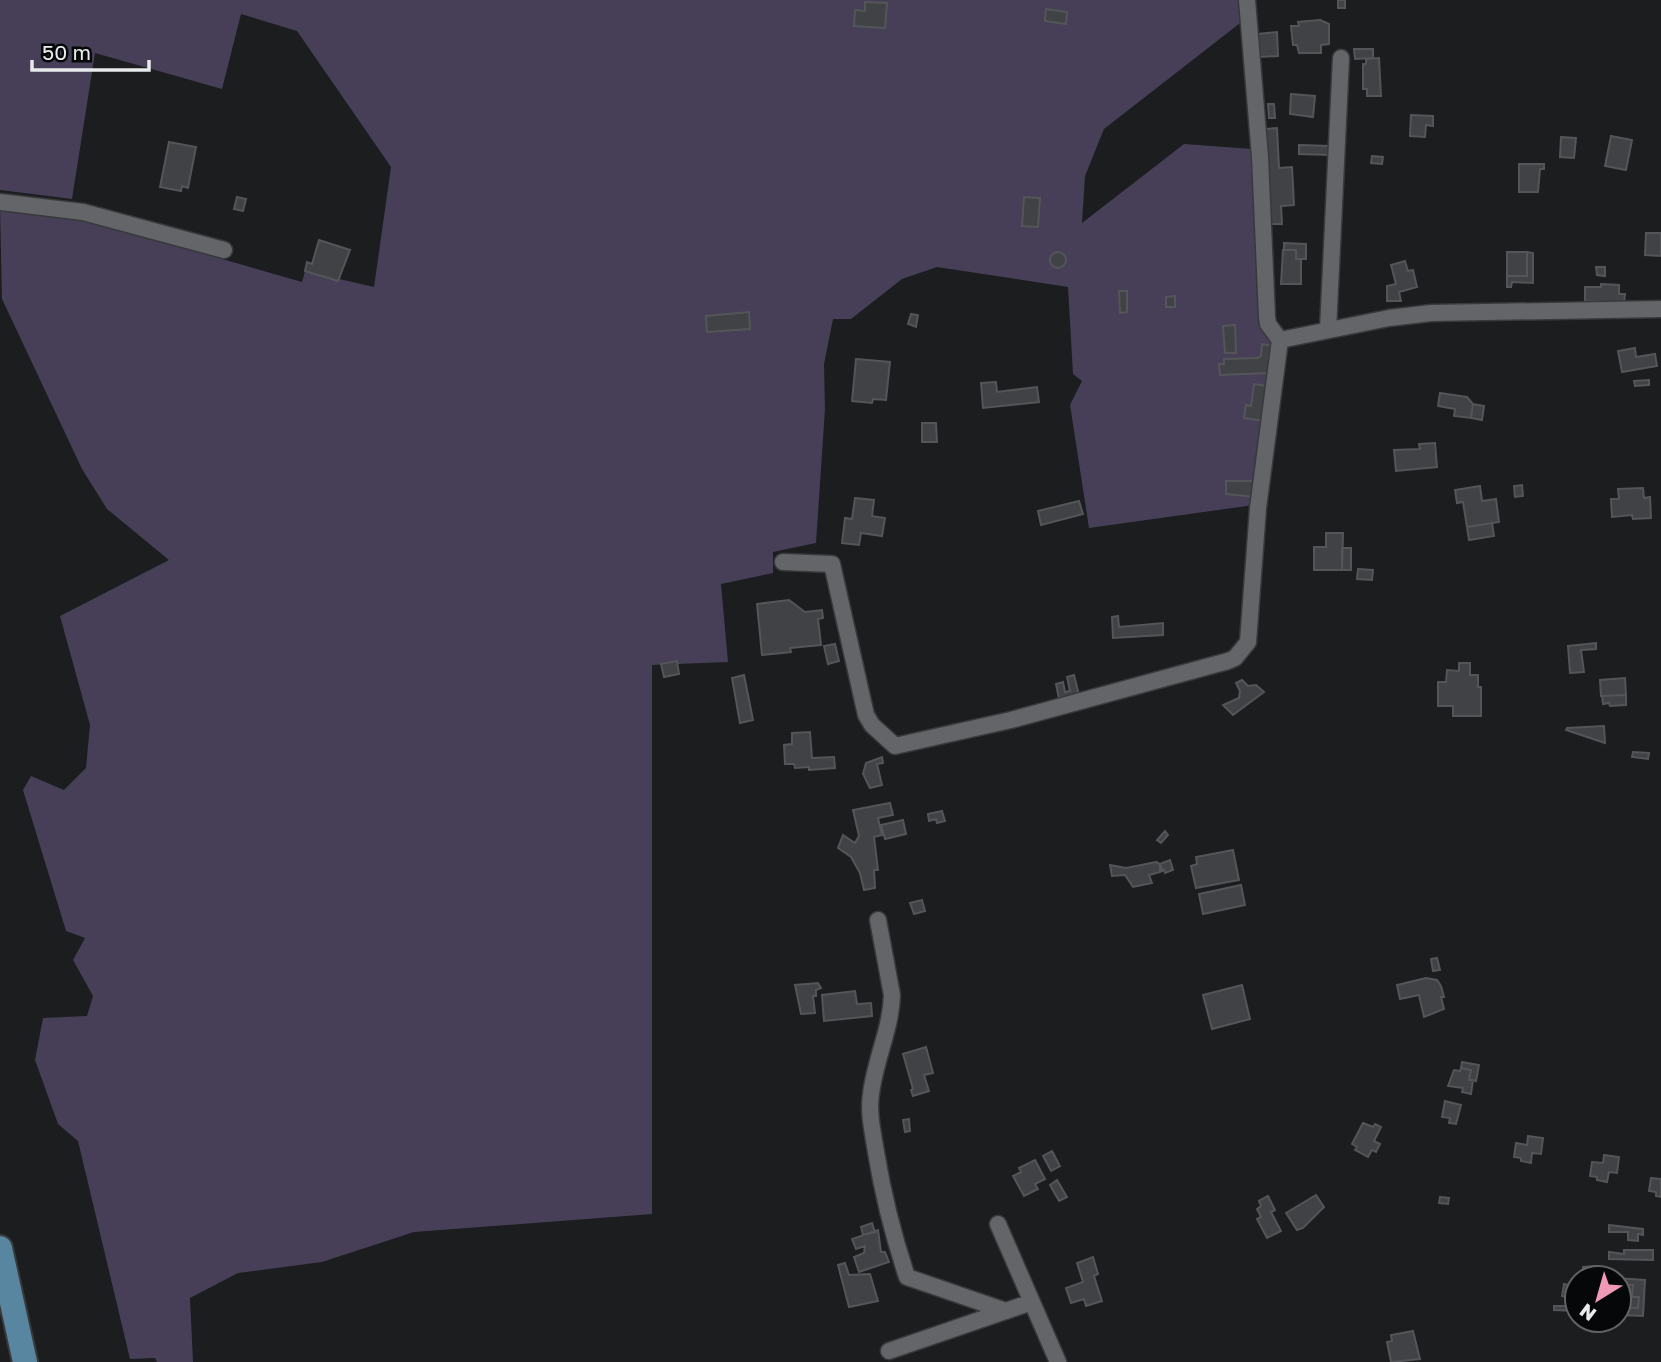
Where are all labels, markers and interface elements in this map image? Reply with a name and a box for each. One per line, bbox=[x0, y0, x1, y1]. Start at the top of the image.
scale bar bbox=[32, 28, 149, 72]
text: 50 m bbox=[42, 39, 91, 65]
north arrow bbox=[1563, 1264, 1633, 1334]
text: N bbox=[1575, 1299, 1600, 1327]

